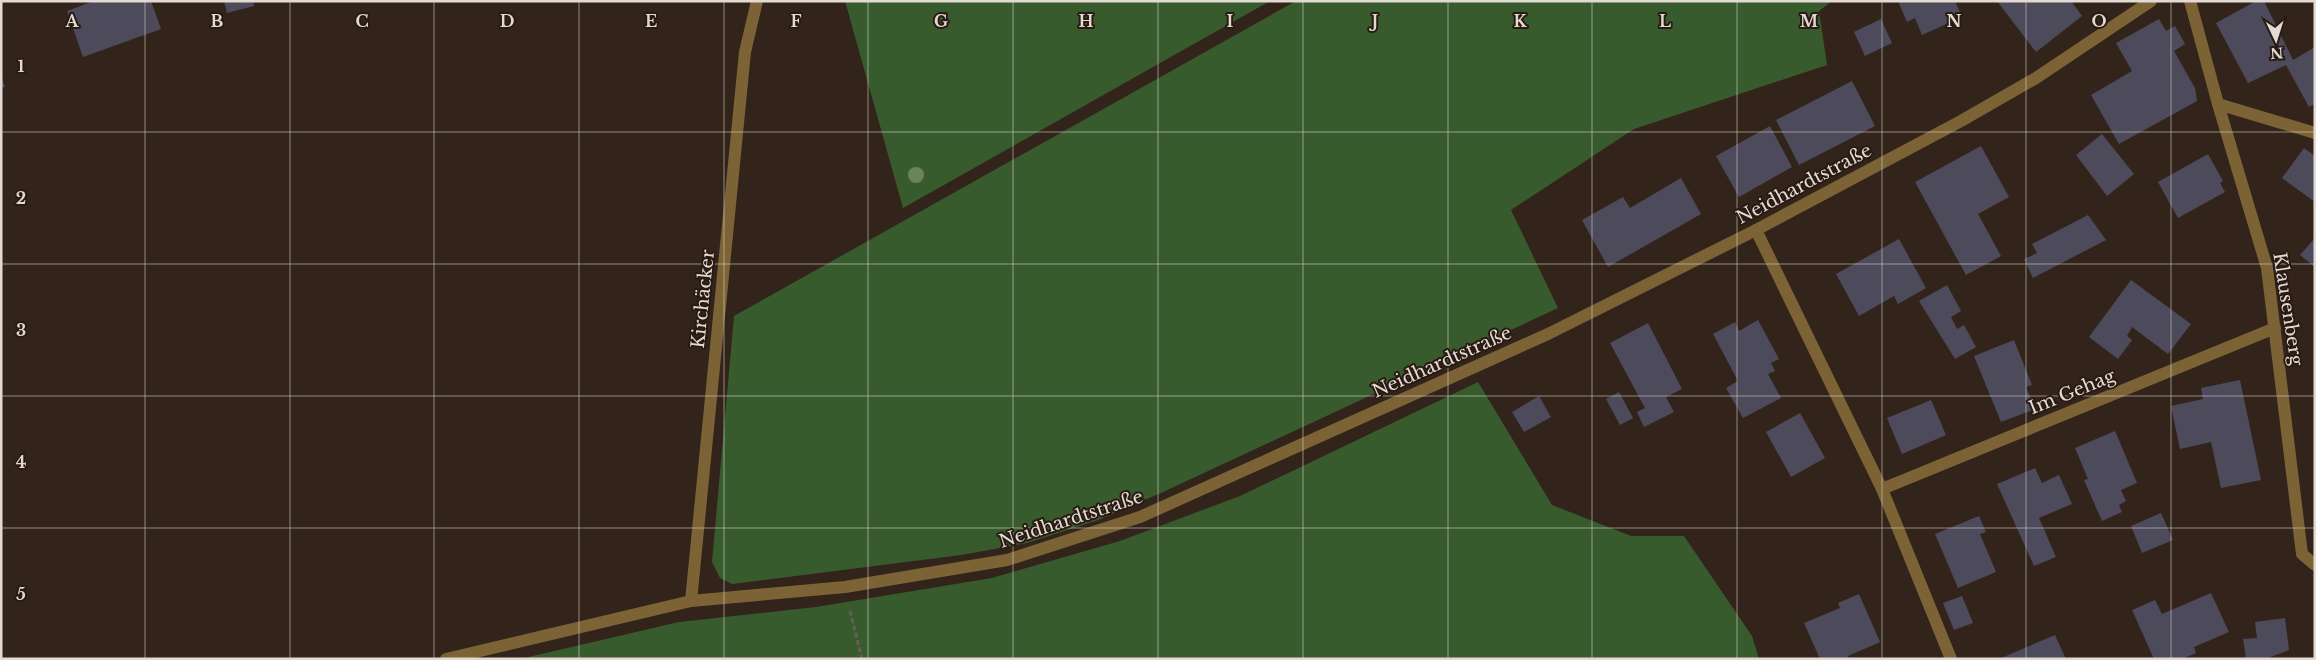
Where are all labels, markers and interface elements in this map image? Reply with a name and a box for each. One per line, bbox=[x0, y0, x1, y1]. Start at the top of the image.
text: A bbox=[65, 11, 80, 31]
text: B bbox=[211, 11, 224, 31]
text: C bbox=[355, 11, 369, 31]
text: D bbox=[500, 11, 514, 31]
text: E bbox=[645, 11, 657, 31]
text: F bbox=[790, 11, 802, 31]
text: G bbox=[934, 11, 948, 31]
text: H bbox=[1078, 11, 1094, 31]
text: I bbox=[1227, 11, 1234, 31]
text: J bbox=[1369, 11, 1378, 31]
text: K bbox=[1513, 11, 1527, 31]
text: L bbox=[1659, 11, 1671, 31]
text: M bbox=[1800, 11, 1818, 31]
text: N bbox=[1946, 11, 1962, 31]
text: O bbox=[2091, 11, 2107, 31]
north arrow bbox=[2251, 15, 2301, 65]
text: N bbox=[2270, 44, 2284, 62]
text: 1 bbox=[18, 56, 25, 76]
street label: Neidhardtstraße bbox=[1733, 139, 1875, 229]
text: 2 bbox=[16, 188, 26, 208]
street label: Kirchäcker bbox=[687, 248, 719, 350]
street label: Klausenberg bbox=[2268, 251, 2308, 367]
text: 3 bbox=[16, 320, 26, 340]
street label: Neidhardtstraße bbox=[1369, 321, 1515, 403]
street label: Im Gehag bbox=[2026, 365, 2119, 419]
text: 4 bbox=[16, 452, 26, 472]
street label: Neidhardtstraße bbox=[996, 485, 1146, 553]
text: 5 bbox=[16, 584, 26, 604]

